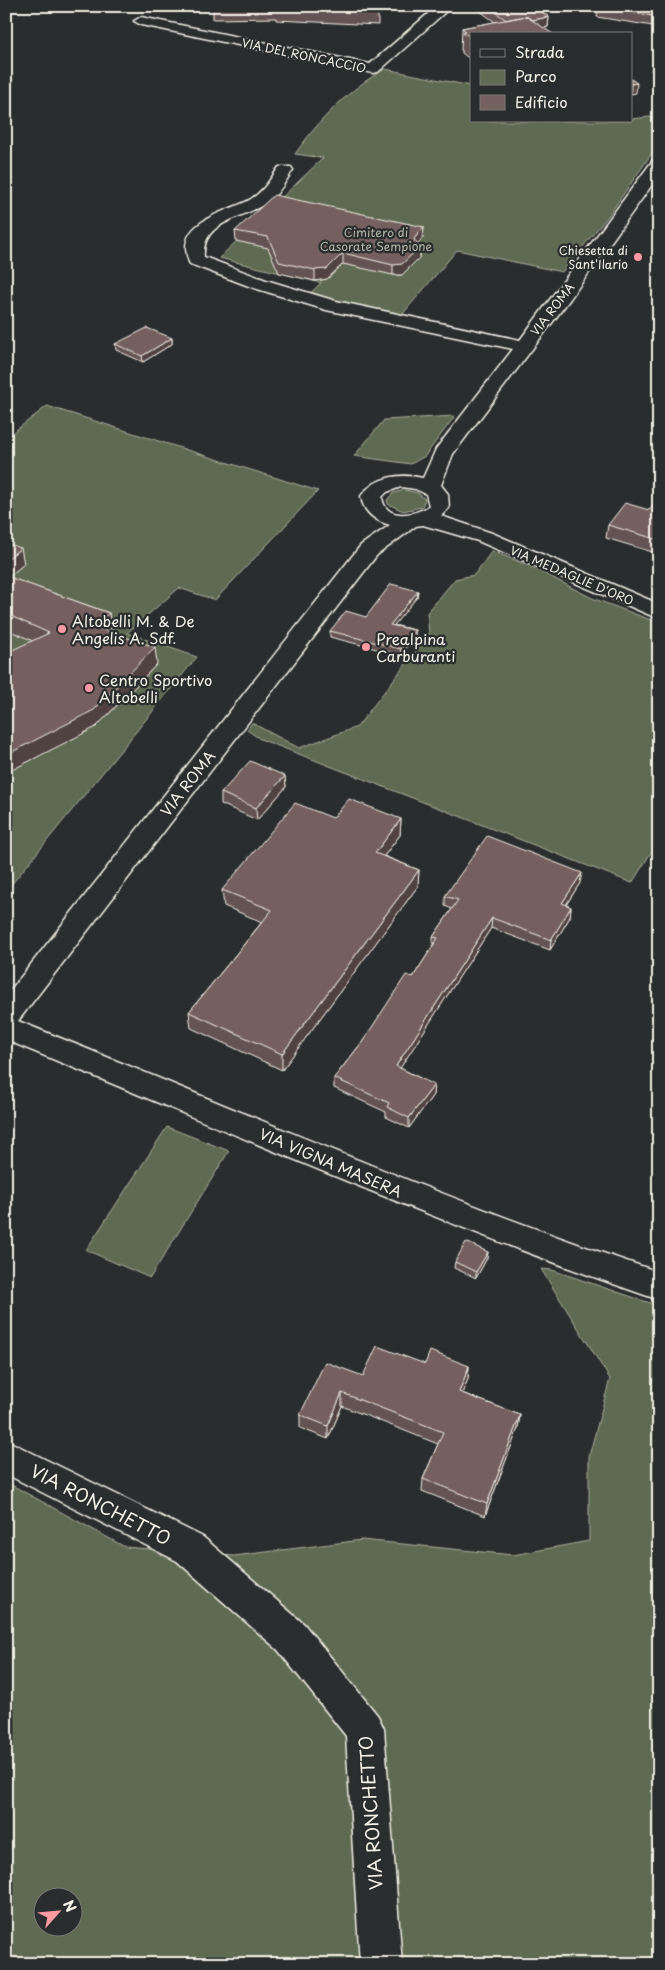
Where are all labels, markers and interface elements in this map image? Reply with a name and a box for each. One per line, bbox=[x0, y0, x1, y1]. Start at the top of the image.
legend bbox=[470, 32, 632, 122]
street label: VIA DEL RONCACCIO bbox=[240, 33, 368, 77]
text: Strada bbox=[515, 40, 565, 63]
text: Parco bbox=[515, 64, 557, 87]
text: Edificio bbox=[515, 90, 568, 113]
park label: Cimitero di Casorate Sempione bbox=[320, 223, 433, 255]
place label: Chiesetta di Sant'Ilario bbox=[559, 241, 628, 273]
marker: Chiesetta di Sant'Ilario bbox=[632, 251, 644, 263]
street label: VIA ROMA bbox=[526, 279, 578, 339]
street label: VIA MEDAGLIE D'ORO bbox=[507, 541, 637, 609]
place label: Altobelli M. & De Angelis A. Sdf. bbox=[72, 609, 195, 649]
marker: Altobelli M. & De Angelis A. Sdf. bbox=[56, 623, 68, 635]
place label: Prealpina Carburanti bbox=[376, 627, 455, 667]
marker: Prealpina Carburanti bbox=[360, 641, 372, 653]
place label: Centro Sportivo Altobelli bbox=[99, 668, 212, 708]
marker: Centro Sportivo Altobelli bbox=[83, 682, 95, 694]
street label: VIA ROMA bbox=[154, 745, 220, 821]
street label: VIA VIGNA MASERA bbox=[256, 1121, 406, 1203]
street label: VIA RONCHETTO bbox=[26, 1457, 176, 1551]
street label: VIA RONCHETTO bbox=[351, 1735, 389, 1891]
north arrow bbox=[32, 1888, 82, 1938]
text: N bbox=[58, 1896, 82, 1916]

